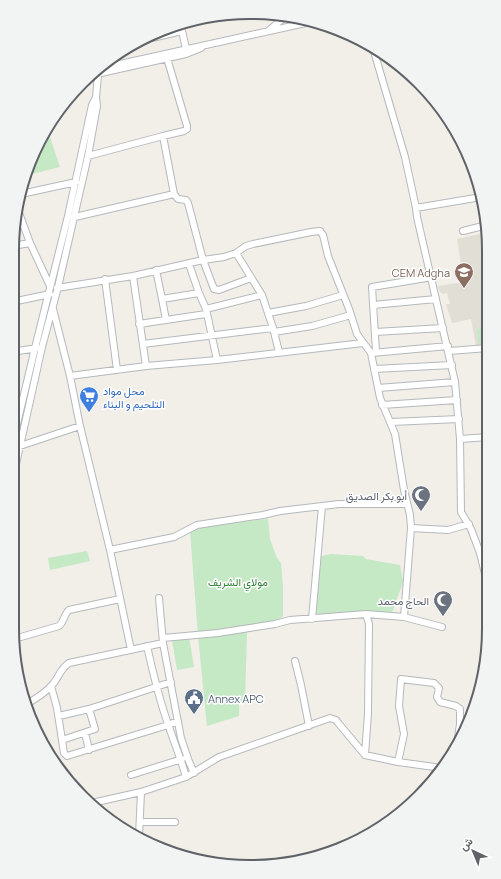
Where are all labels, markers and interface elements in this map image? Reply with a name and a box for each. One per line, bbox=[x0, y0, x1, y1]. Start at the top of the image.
school or university icon: CEM Adgha bbox=[453, 261, 475, 289]
place label: CEM Adgha bbox=[392, 265, 450, 280]
place label: محل مواد التلحيم و البناء bbox=[103, 383, 165, 412]
supermarket icon: محل مواد التلحيم و البناء bbox=[78, 385, 100, 413]
mosque icon: أبو بكر الصديق bbox=[410, 484, 432, 512]
place label: أبو بكر الصديق bbox=[346, 488, 407, 503]
park label: مولاي الشريف bbox=[208, 574, 268, 592]
mosque icon: الحاج محمد bbox=[432, 589, 454, 617]
place label: الحاج محمد bbox=[378, 593, 429, 609]
public building icon: Annex APC bbox=[183, 687, 205, 715]
place label: Annex APC bbox=[208, 691, 264, 706]
north arrow bbox=[453, 831, 493, 871]
text: ش bbox=[456, 833, 476, 853]

